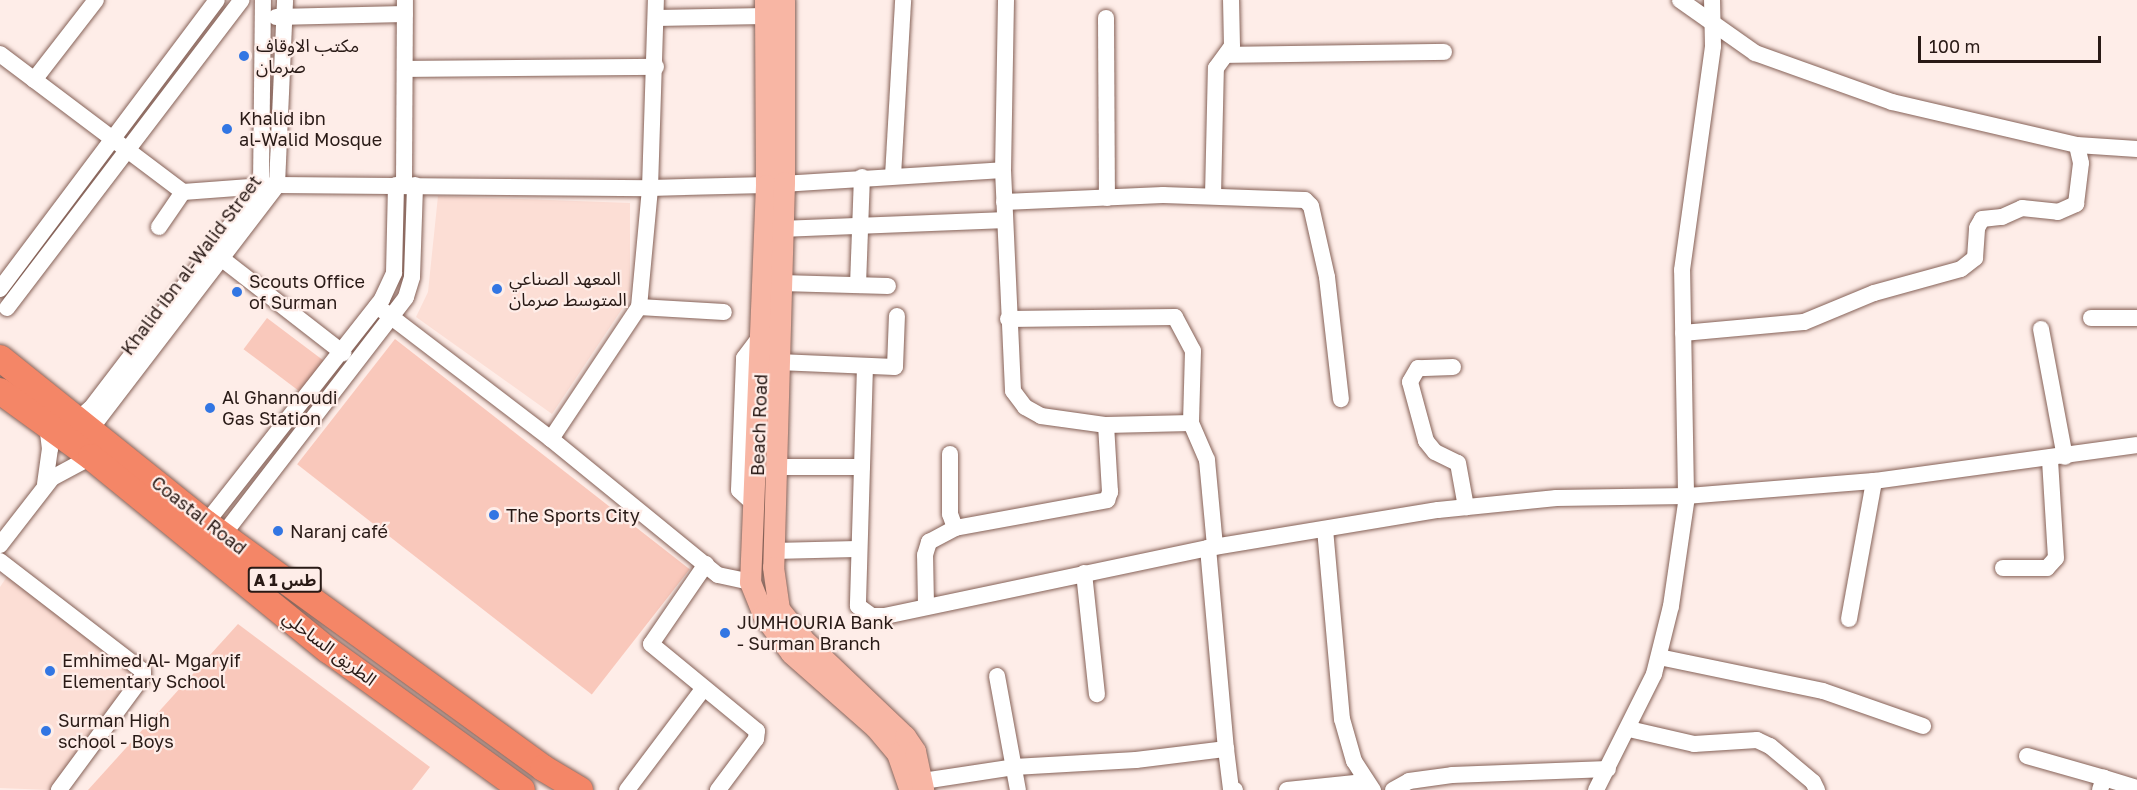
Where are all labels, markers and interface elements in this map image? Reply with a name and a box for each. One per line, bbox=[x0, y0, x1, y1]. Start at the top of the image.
scale bar bbox=[1921, 24, 2104, 62]
place label: مكتب الاوقاف صرمان bbox=[256, 35, 359, 78]
text: 100 m bbox=[1929, 35, 1980, 57]
marker: مكتب الاوقاف صرمان bbox=[237, 49, 251, 63]
place label: Khalid ibn al-Walid Mosque bbox=[239, 108, 382, 150]
marker: Khalid ibn al-Walid Mosque bbox=[220, 122, 234, 136]
street label: Khalid ibn al-Walid Street bbox=[116, 171, 266, 359]
place label: المعهد الصناعي المتوسط صرمان bbox=[509, 268, 627, 310]
place label: Scouts Office of Surman bbox=[249, 271, 365, 314]
marker: المعهد الصناعي المتوسط صرمان bbox=[490, 282, 504, 296]
marker: Scouts Office of Surman bbox=[230, 285, 244, 299]
street label: Beach Road bbox=[746, 374, 772, 476]
place label: Al Ghannoudi Gas Station bbox=[222, 387, 338, 430]
marker: Al Ghannoudi Gas Station bbox=[203, 401, 217, 415]
street label: Coastal Road bbox=[147, 471, 251, 559]
place label: The Sports City bbox=[506, 504, 640, 526]
marker: The Sports City bbox=[487, 508, 501, 522]
place label: Naranj café bbox=[290, 520, 388, 542]
marker: Naranj café bbox=[271, 524, 285, 538]
road number: A 1 طس bbox=[248, 567, 322, 593]
street label: الطريق الساحلي bbox=[279, 606, 381, 690]
place label: JUMHOURIA Bank - Surman Branch bbox=[737, 612, 894, 654]
marker: JUMHOURIA Bank - Surman Branch bbox=[718, 626, 732, 640]
place label: Emhimed Al- Mgaryif Elementary School bbox=[62, 650, 241, 692]
marker: Emhimed Al- Mgaryif Elementary School bbox=[43, 664, 57, 678]
place label: Surman High school - Boys bbox=[58, 710, 174, 752]
marker: Surman High school - Boys bbox=[39, 724, 53, 738]

